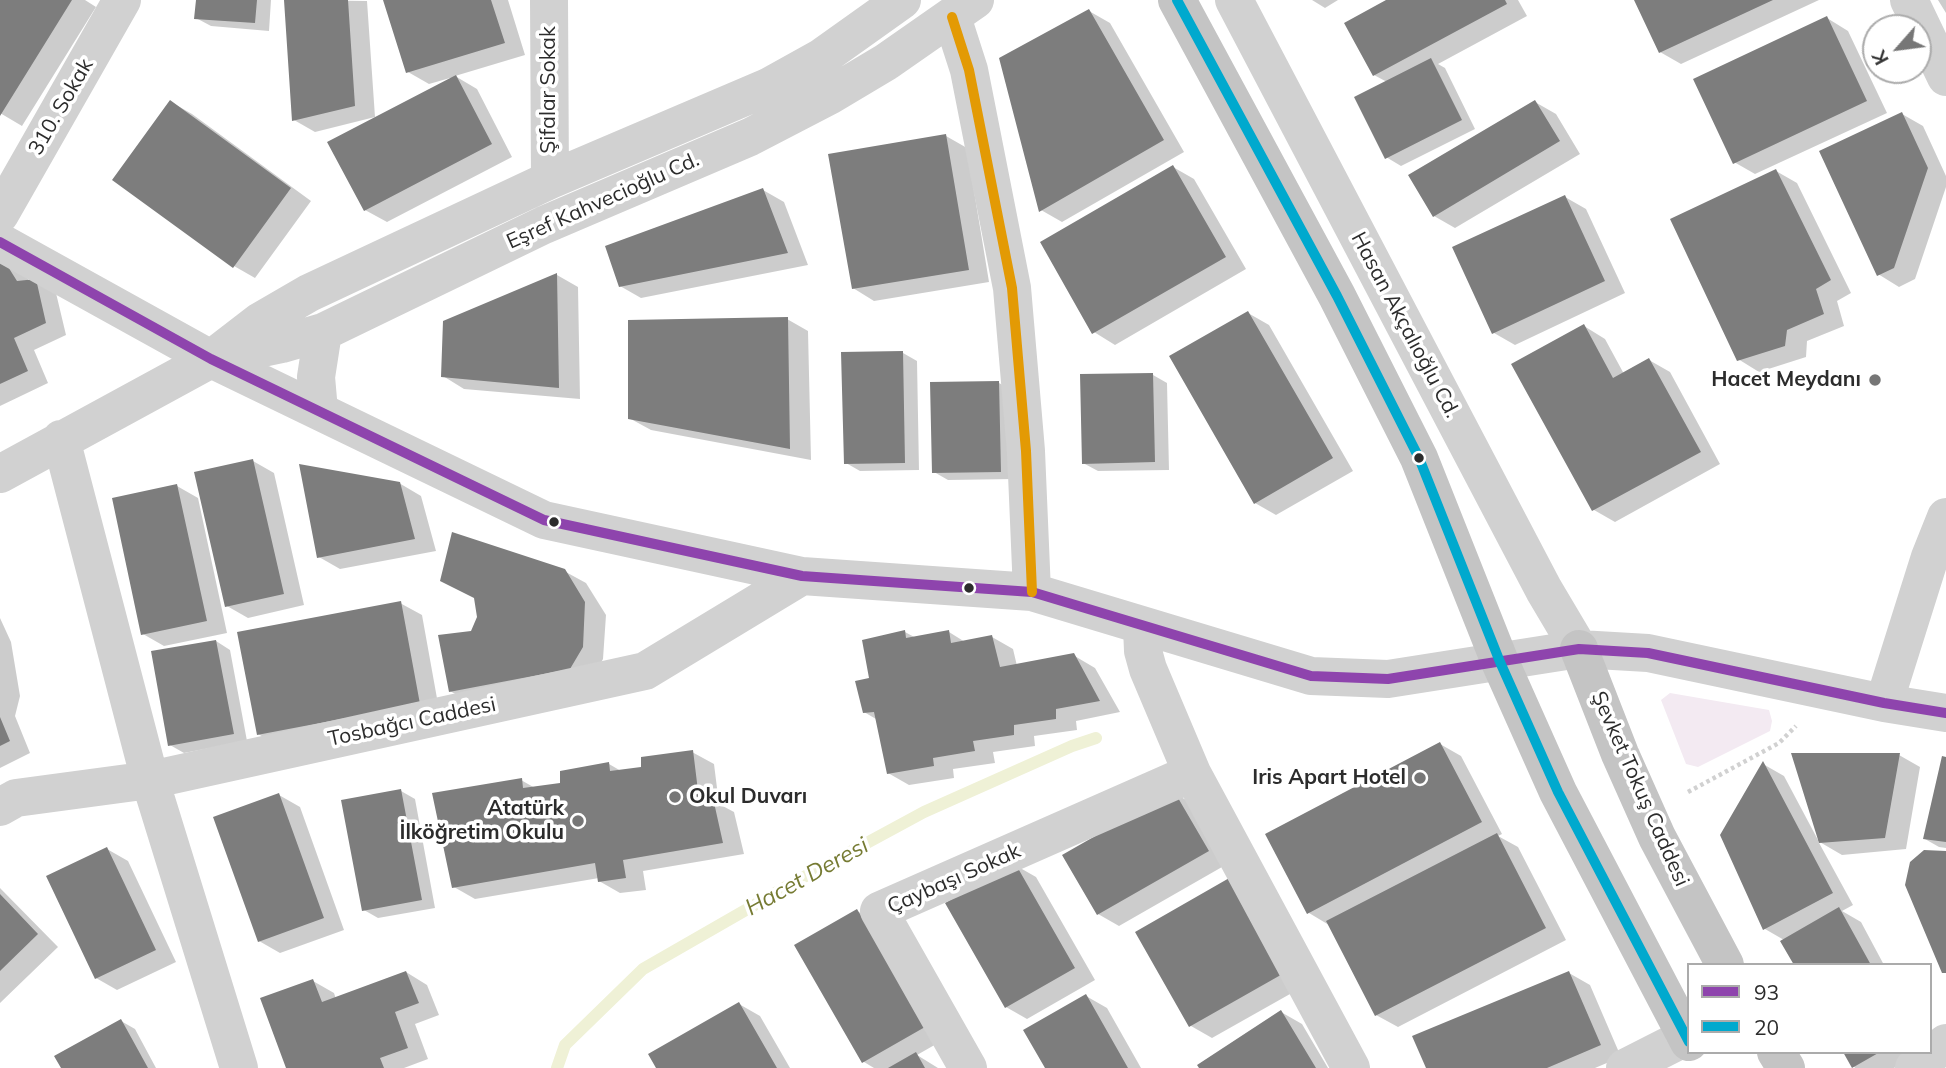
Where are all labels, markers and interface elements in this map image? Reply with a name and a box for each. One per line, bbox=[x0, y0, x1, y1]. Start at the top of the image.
north arrow bbox=[1862, 14, 1932, 84]
street label: Şifalar Sokak bbox=[536, 26, 562, 154]
text: K bbox=[1867, 47, 1894, 69]
street label: 310. Sokak bbox=[23, 54, 99, 160]
street label: Eşref Kahvecioğlu Cd. bbox=[503, 147, 703, 255]
street label: Hasan Akçalıoğlu Cd. bbox=[1345, 228, 1465, 422]
place label: Hacet Meydanı bbox=[1711, 367, 1861, 393]
marker: Hacet Meydanı bbox=[1867, 372, 1883, 388]
unlabelled marker bbox=[1412, 451, 1426, 465]
unlabelled marker bbox=[547, 515, 561, 529]
unlabelled marker bbox=[962, 581, 976, 595]
street label: Şevket Tokuş Caddesi bbox=[1586, 688, 1694, 890]
street label: Tosbağcı Caddesi bbox=[326, 692, 498, 752]
place label: Iris Apart Hotel bbox=[1252, 765, 1406, 791]
marker: Iris Apart Hotel bbox=[1412, 770, 1428, 786]
place label: Okul Duvarı bbox=[689, 784, 807, 810]
marker: Okul Duvarı bbox=[667, 789, 683, 805]
place label: Atatürk İlköğretim Okulu bbox=[399, 796, 564, 846]
marker: Atatürk İlköğretim Okulu bbox=[570, 813, 586, 829]
water label: Hacet Deresi bbox=[741, 832, 873, 922]
street label: Çaybaşı Sokak bbox=[884, 838, 1024, 920]
legend bbox=[1687, 963, 1932, 1054]
text: 93 bbox=[1754, 979, 1779, 1005]
text: 20 bbox=[1754, 1014, 1779, 1040]

